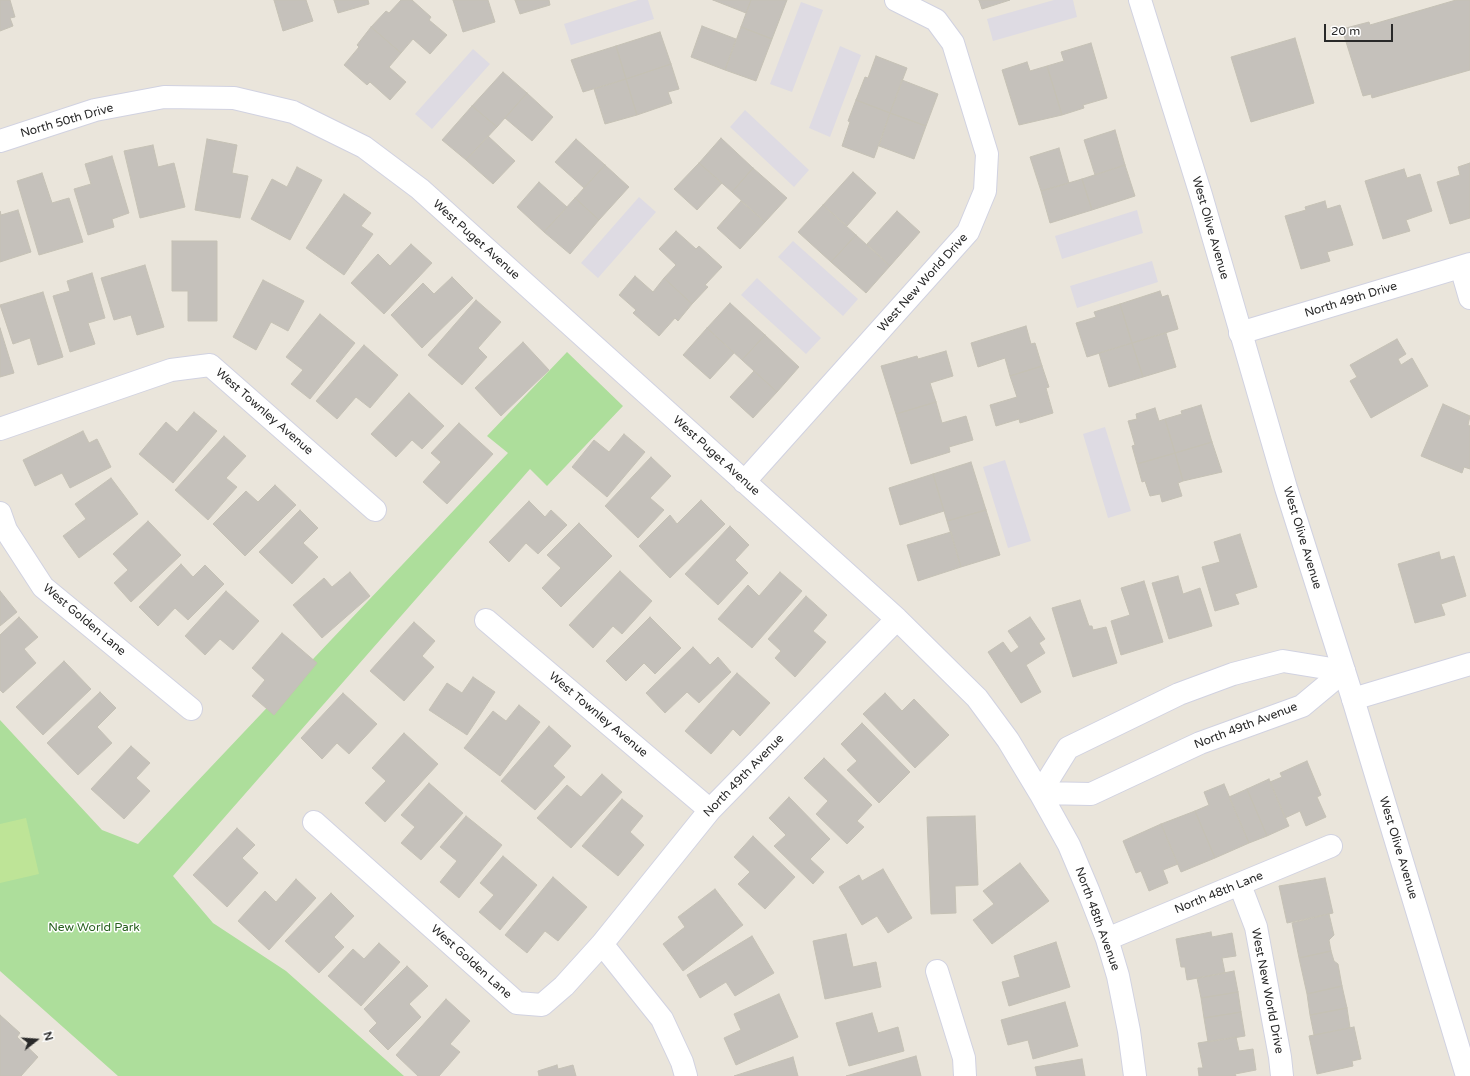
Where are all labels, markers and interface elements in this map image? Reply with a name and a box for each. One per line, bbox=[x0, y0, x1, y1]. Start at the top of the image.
scale bar bbox=[1326, 16, 1395, 42]
text: 20 m bbox=[1331, 24, 1360, 38]
street label: North 50th Drive bbox=[19, 101, 115, 141]
street label: West Olive Avenue bbox=[1188, 175, 1232, 281]
street label: West Puget Avenue bbox=[430, 197, 522, 283]
street label: West New World Drive bbox=[875, 231, 971, 335]
street label: North 49th Drive bbox=[1303, 279, 1399, 321]
street label: West Townley Avenue bbox=[212, 366, 316, 458]
street label: West Puget Avenue bbox=[670, 413, 762, 499]
street label: West Olive Avenue bbox=[1280, 485, 1324, 591]
street label: West Golden Lane bbox=[40, 581, 128, 659]
street label: West Townley Avenue bbox=[546, 669, 650, 761]
street label: North 49th Avenue bbox=[1192, 700, 1300, 752]
street label: North 49th Avenue bbox=[701, 732, 787, 820]
street label: West Olive Avenue bbox=[1376, 795, 1420, 901]
street label: North 48th Avenue bbox=[1072, 865, 1122, 973]
street label: North 48th Lane bbox=[1173, 869, 1265, 917]
park label: New World Park bbox=[48, 921, 140, 935]
street label: West Golden Lane bbox=[428, 922, 514, 1002]
street label: West New World Drive bbox=[1248, 927, 1286, 1055]
north arrow bbox=[16, 1020, 56, 1060]
text: N bbox=[40, 1030, 55, 1042]

